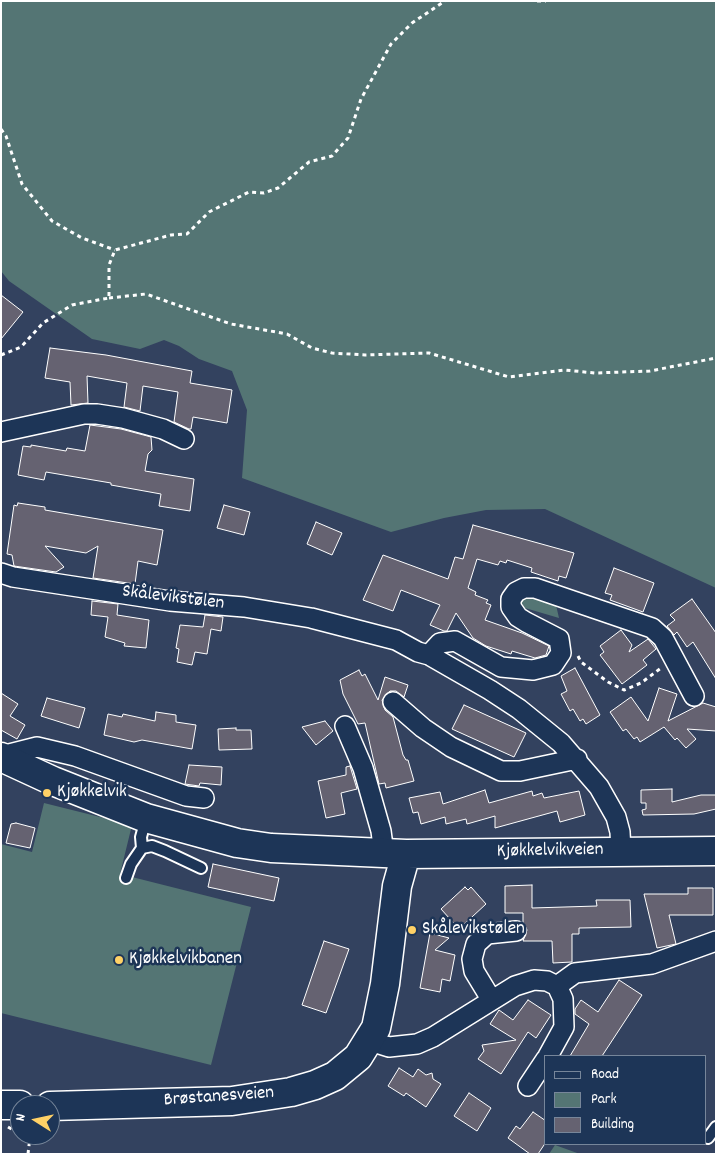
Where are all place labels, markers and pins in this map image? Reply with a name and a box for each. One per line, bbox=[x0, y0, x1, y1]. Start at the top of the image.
place label: Kjøkkelvik bbox=[57, 782, 127, 804]
marker: Kjøkkelvik bbox=[41, 787, 53, 799]
place label: Skålevikstølen bbox=[422, 919, 525, 941]
marker: Skålevikstølen bbox=[406, 924, 418, 936]
place label: Kjøkkelvikbanen bbox=[129, 949, 242, 971]
marker: Kjøkkelvikbanen bbox=[113, 954, 125, 966]

